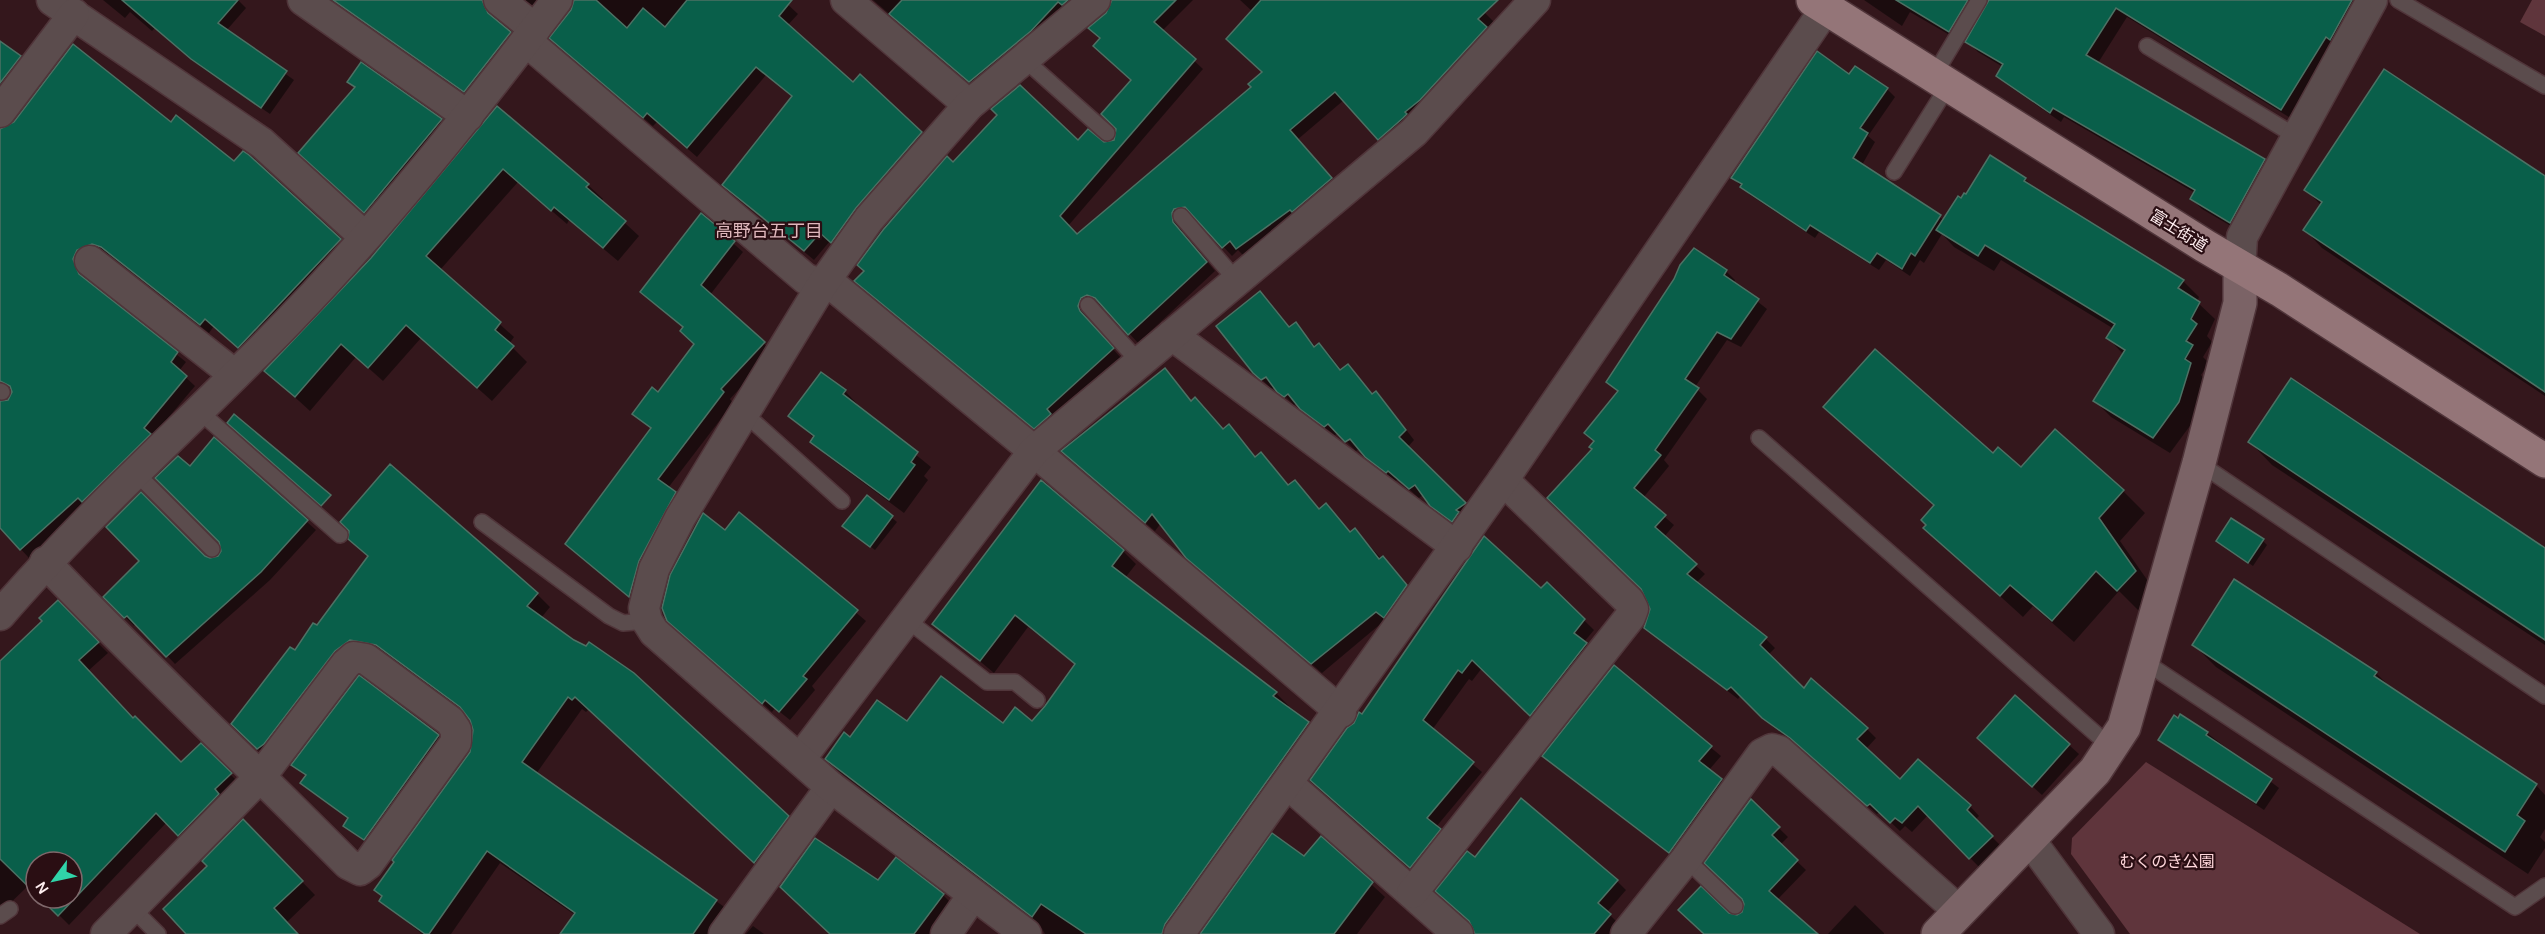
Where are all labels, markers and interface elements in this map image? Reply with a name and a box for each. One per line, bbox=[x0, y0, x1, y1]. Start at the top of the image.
street label: 富士街道 bbox=[2147, 205, 2211, 255]
district label: 高野台五丁目 bbox=[715, 220, 823, 242]
north arrow bbox=[24, 850, 84, 910]
park label: むくのき公園 bbox=[2119, 852, 2215, 871]
text: N bbox=[31, 878, 53, 898]

